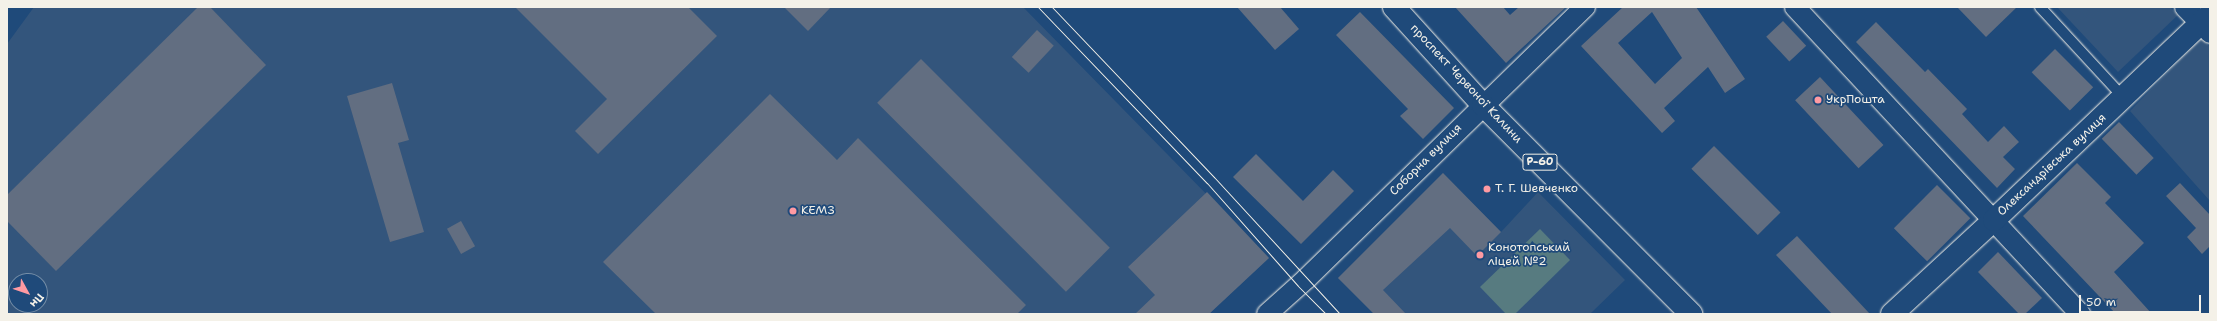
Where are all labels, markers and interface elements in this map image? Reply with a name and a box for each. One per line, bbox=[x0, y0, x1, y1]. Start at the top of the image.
street label: проспект Червоної Калини bbox=[1407, 22, 1525, 146]
place label: УкрПошта bbox=[1826, 93, 1885, 107]
marker: УкрПошта bbox=[1813, 95, 1823, 105]
street label: Олександрівська вулиця bbox=[1995, 111, 2109, 219]
street label: Соборна вулиця bbox=[1387, 121, 1465, 199]
road number: Р-60 bbox=[1522, 153, 1558, 171]
place label: Т. Г. Шевченко bbox=[1495, 182, 1578, 196]
marker: Т. Г. Шевченко bbox=[1482, 184, 1492, 194]
place label: КЕМЗ bbox=[801, 204, 835, 218]
marker: КЕМЗ bbox=[788, 206, 798, 216]
place label: Конотопський ліцей №2 bbox=[1488, 241, 1570, 269]
marker: Конотопський ліцей №2 bbox=[1475, 250, 1485, 260]
north arrow bbox=[8, 273, 48, 313]
scale bar bbox=[2081, 287, 2203, 313]
text: Пн bbox=[26, 290, 47, 311]
text: 50 m bbox=[2086, 294, 2116, 310]

